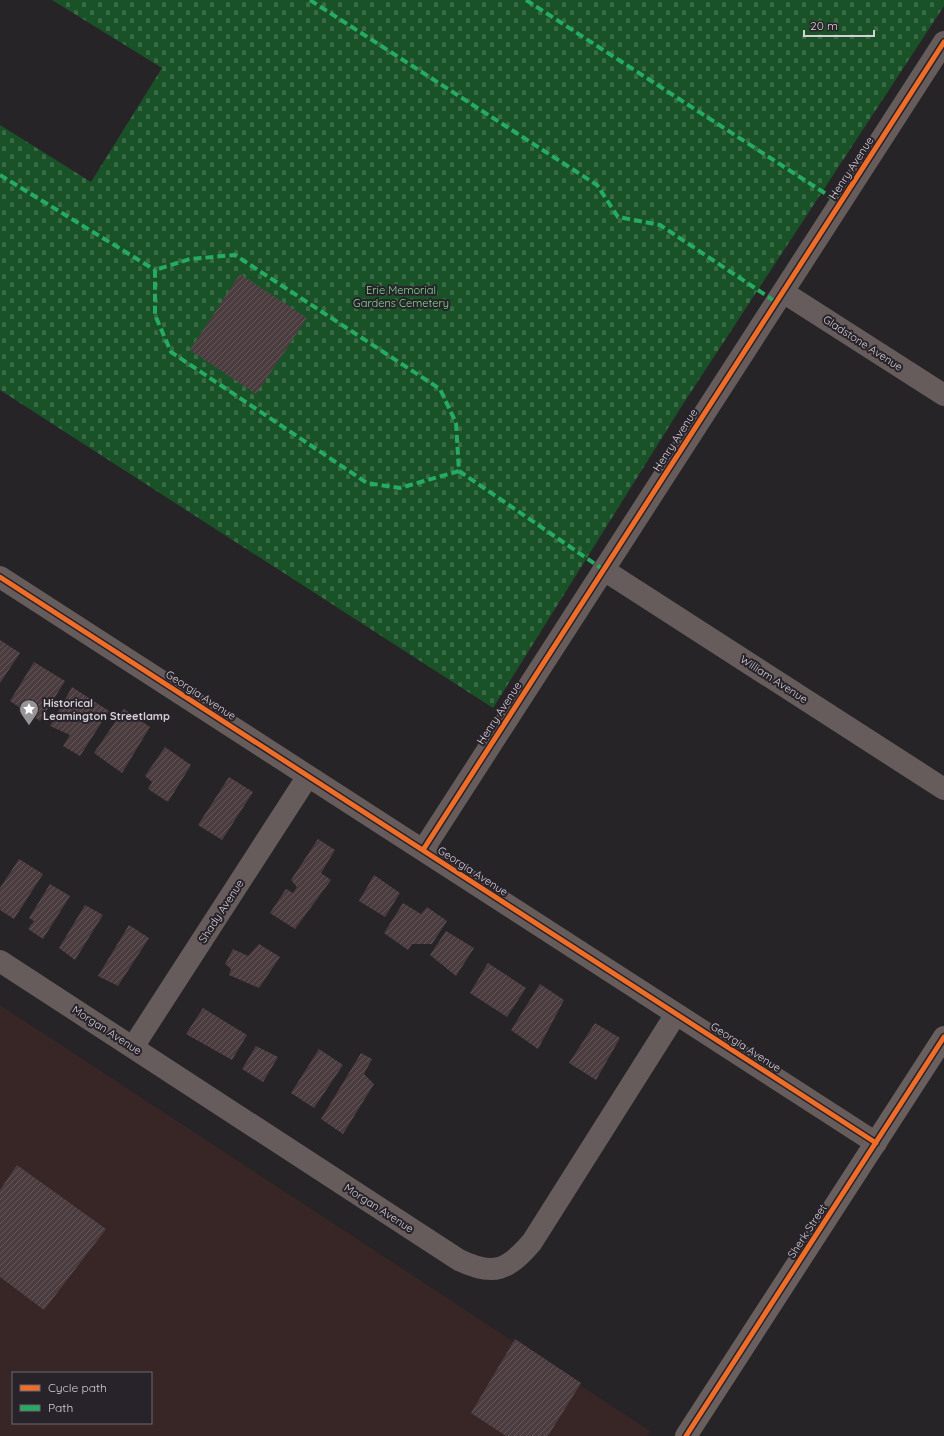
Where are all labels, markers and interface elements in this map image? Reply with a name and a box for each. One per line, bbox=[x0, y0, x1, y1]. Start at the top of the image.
scale bar bbox=[804, 12, 874, 38]
text: 20 m bbox=[810, 18, 838, 33]
street label: Henry Avenue bbox=[826, 134, 876, 202]
park label: Erie Memorial Gardens Cemetery bbox=[353, 283, 449, 310]
street label: Gladstone Avenue bbox=[821, 312, 905, 374]
street label: Henry Avenue bbox=[650, 406, 700, 474]
street label: William Avenue bbox=[738, 652, 810, 706]
street label: Georgia Avenue bbox=[163, 667, 239, 723]
street label: Henry Avenue bbox=[474, 679, 524, 747]
place label: Historical Leamington Streetlamp bbox=[43, 696, 170, 723]
place icon: Historical Leamington Streetlamp bbox=[18, 698, 40, 726]
street label: Georgia Avenue bbox=[435, 843, 511, 899]
street label: Shady Avenue bbox=[195, 877, 247, 945]
street label: Morgan Avenue bbox=[70, 1002, 144, 1058]
street label: Georgia Avenue bbox=[708, 1019, 784, 1075]
street label: Morgan Avenue bbox=[342, 1180, 416, 1236]
street label: Sherk Street bbox=[784, 1201, 830, 1261]
legend bbox=[12, 1372, 152, 1424]
text: Cycle path bbox=[48, 1380, 107, 1395]
text: Path bbox=[48, 1400, 73, 1415]

